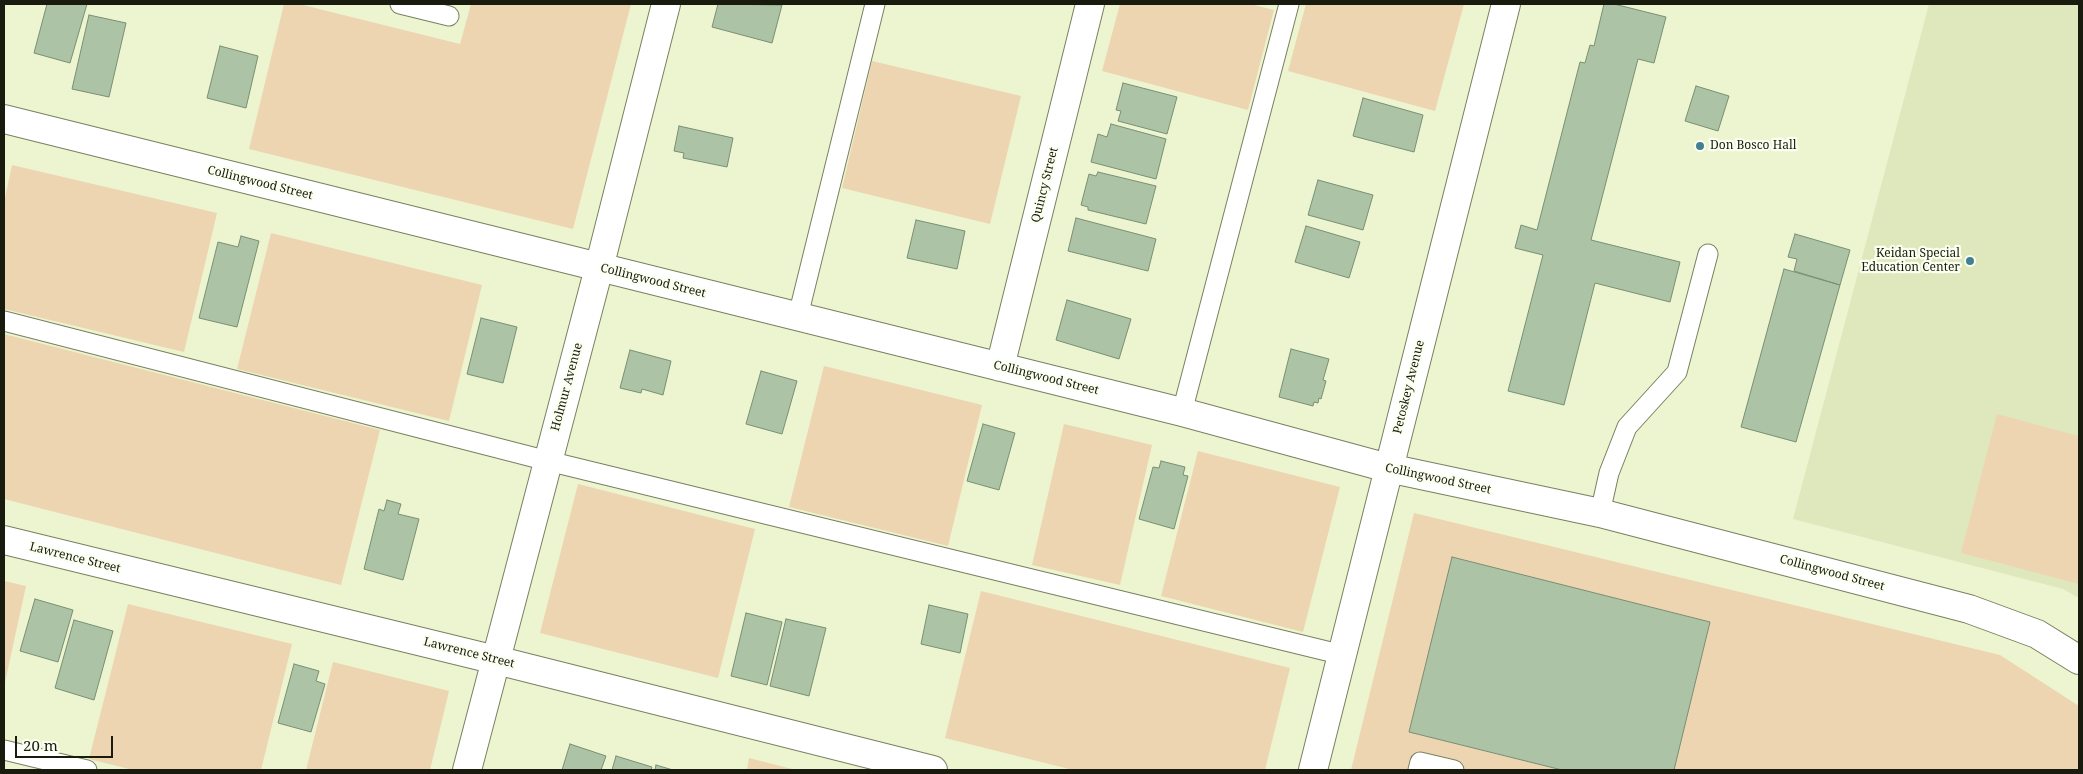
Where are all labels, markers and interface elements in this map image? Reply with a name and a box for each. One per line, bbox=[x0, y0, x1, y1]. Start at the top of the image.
place label: Don Bosco Hall bbox=[1710, 139, 1796, 153]
marker: Don Bosco Hall bbox=[1694, 140, 1706, 152]
street label: Quincy Street bbox=[1029, 146, 1061, 224]
street label: Collingwood Street bbox=[206, 163, 314, 203]
place label: Keidan Special Education Center bbox=[1861, 247, 1960, 275]
marker: Keidan Special Education Center bbox=[1964, 255, 1976, 267]
street label: Collingwood Street bbox=[599, 261, 707, 301]
street label: Petoskey Avenue bbox=[1390, 339, 1428, 435]
street label: Holmur Avenue bbox=[548, 341, 586, 433]
street label: Collingwood Street bbox=[992, 358, 1100, 398]
street label: Collingwood Street bbox=[1384, 461, 1492, 497]
street label: Lawrence Street bbox=[28, 540, 122, 576]
street label: Collingwood Street bbox=[1778, 552, 1886, 594]
street label: Lawrence Street bbox=[422, 635, 516, 671]
scale bar bbox=[18, 726, 115, 758]
text: 20 m bbox=[23, 735, 58, 755]

